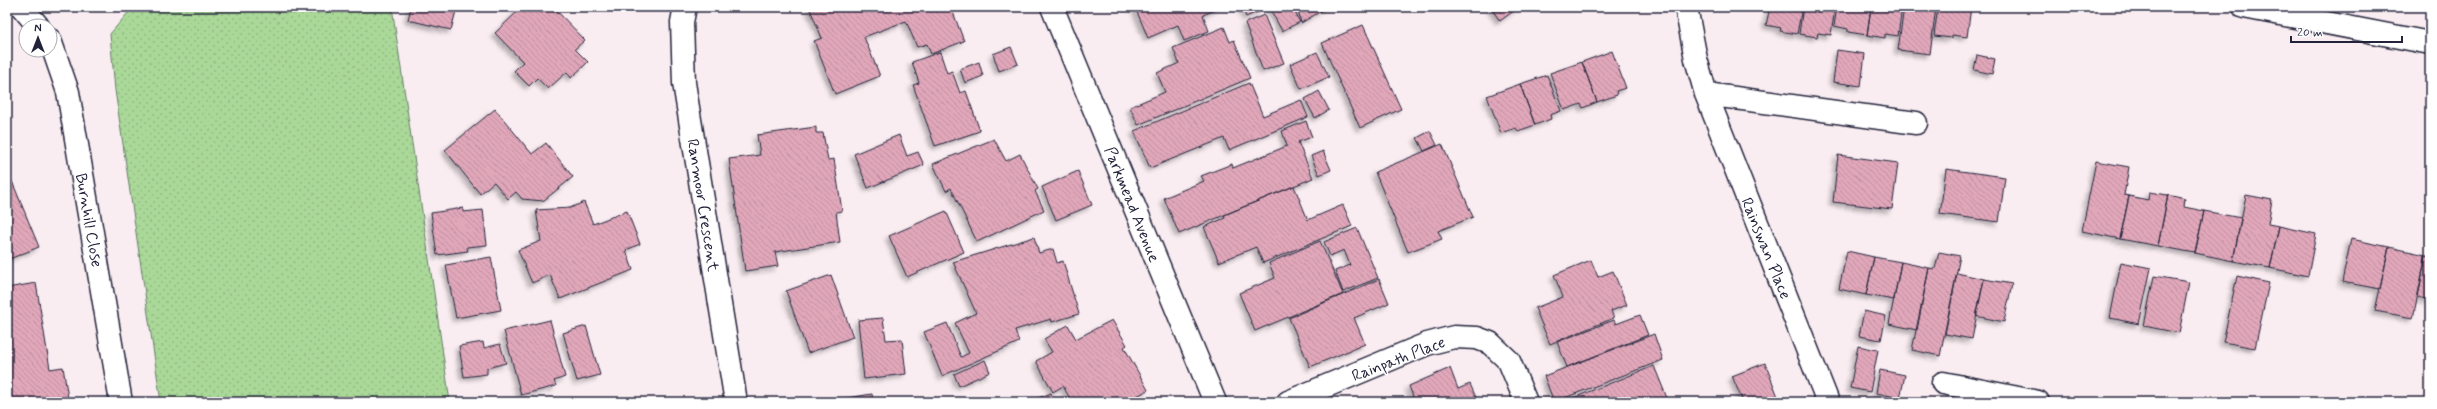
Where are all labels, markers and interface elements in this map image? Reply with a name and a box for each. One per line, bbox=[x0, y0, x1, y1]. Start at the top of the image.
north arrow bbox=[18, 18, 58, 58]
scale bar bbox=[2291, 18, 2402, 44]
text: N bbox=[34, 22, 42, 36]
text: 20 m bbox=[2297, 25, 2323, 41]
street label: Ranmoor Crescent bbox=[682, 137, 723, 274]
street label: Parkmead Avenue bbox=[1099, 144, 1164, 266]
street label: Burnhill Close bbox=[70, 172, 107, 269]
street label: Rainswan Place bbox=[1736, 195, 1796, 302]
street label: Rainpath Place bbox=[1349, 332, 1448, 387]

